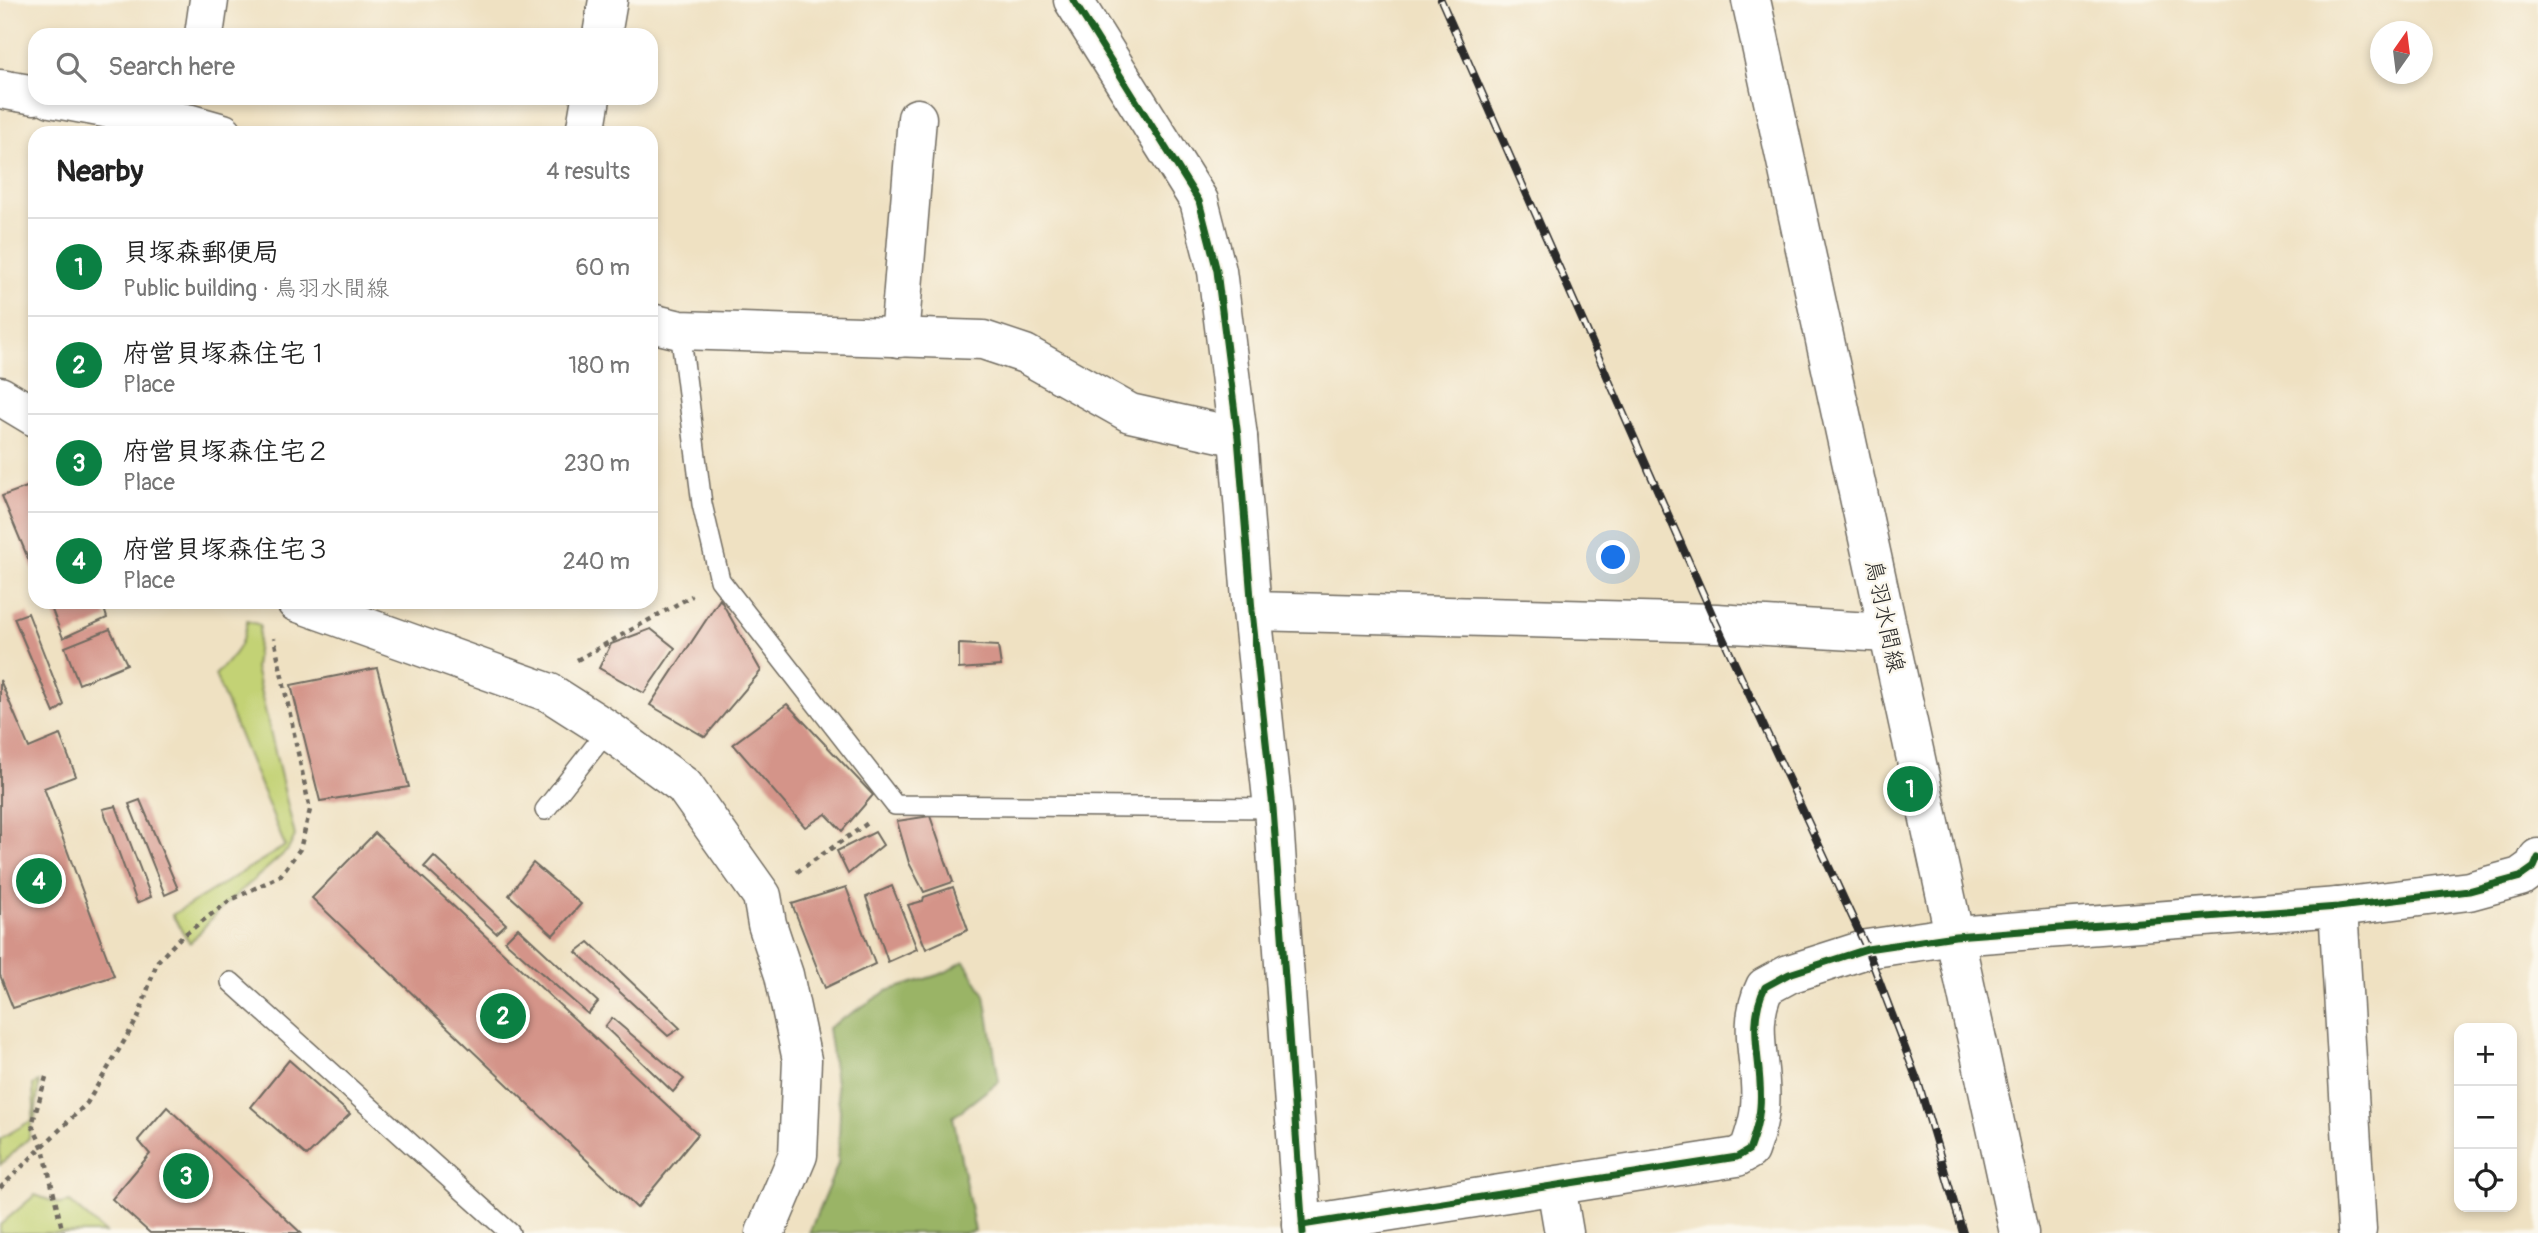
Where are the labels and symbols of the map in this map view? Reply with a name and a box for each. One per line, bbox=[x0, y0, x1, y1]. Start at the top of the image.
north arrow bbox=[2370, 21, 2433, 84]
your location bbox=[1596, 540, 1630, 574]
street label: 鳥羽水間線 bbox=[1859, 557, 1911, 675]
pin: 1 bbox=[1887, 763, 1933, 815]
pin: 4 bbox=[16, 855, 62, 907]
pin: 2 bbox=[480, 990, 526, 1042]
pin: 3 bbox=[163, 1150, 209, 1202]

